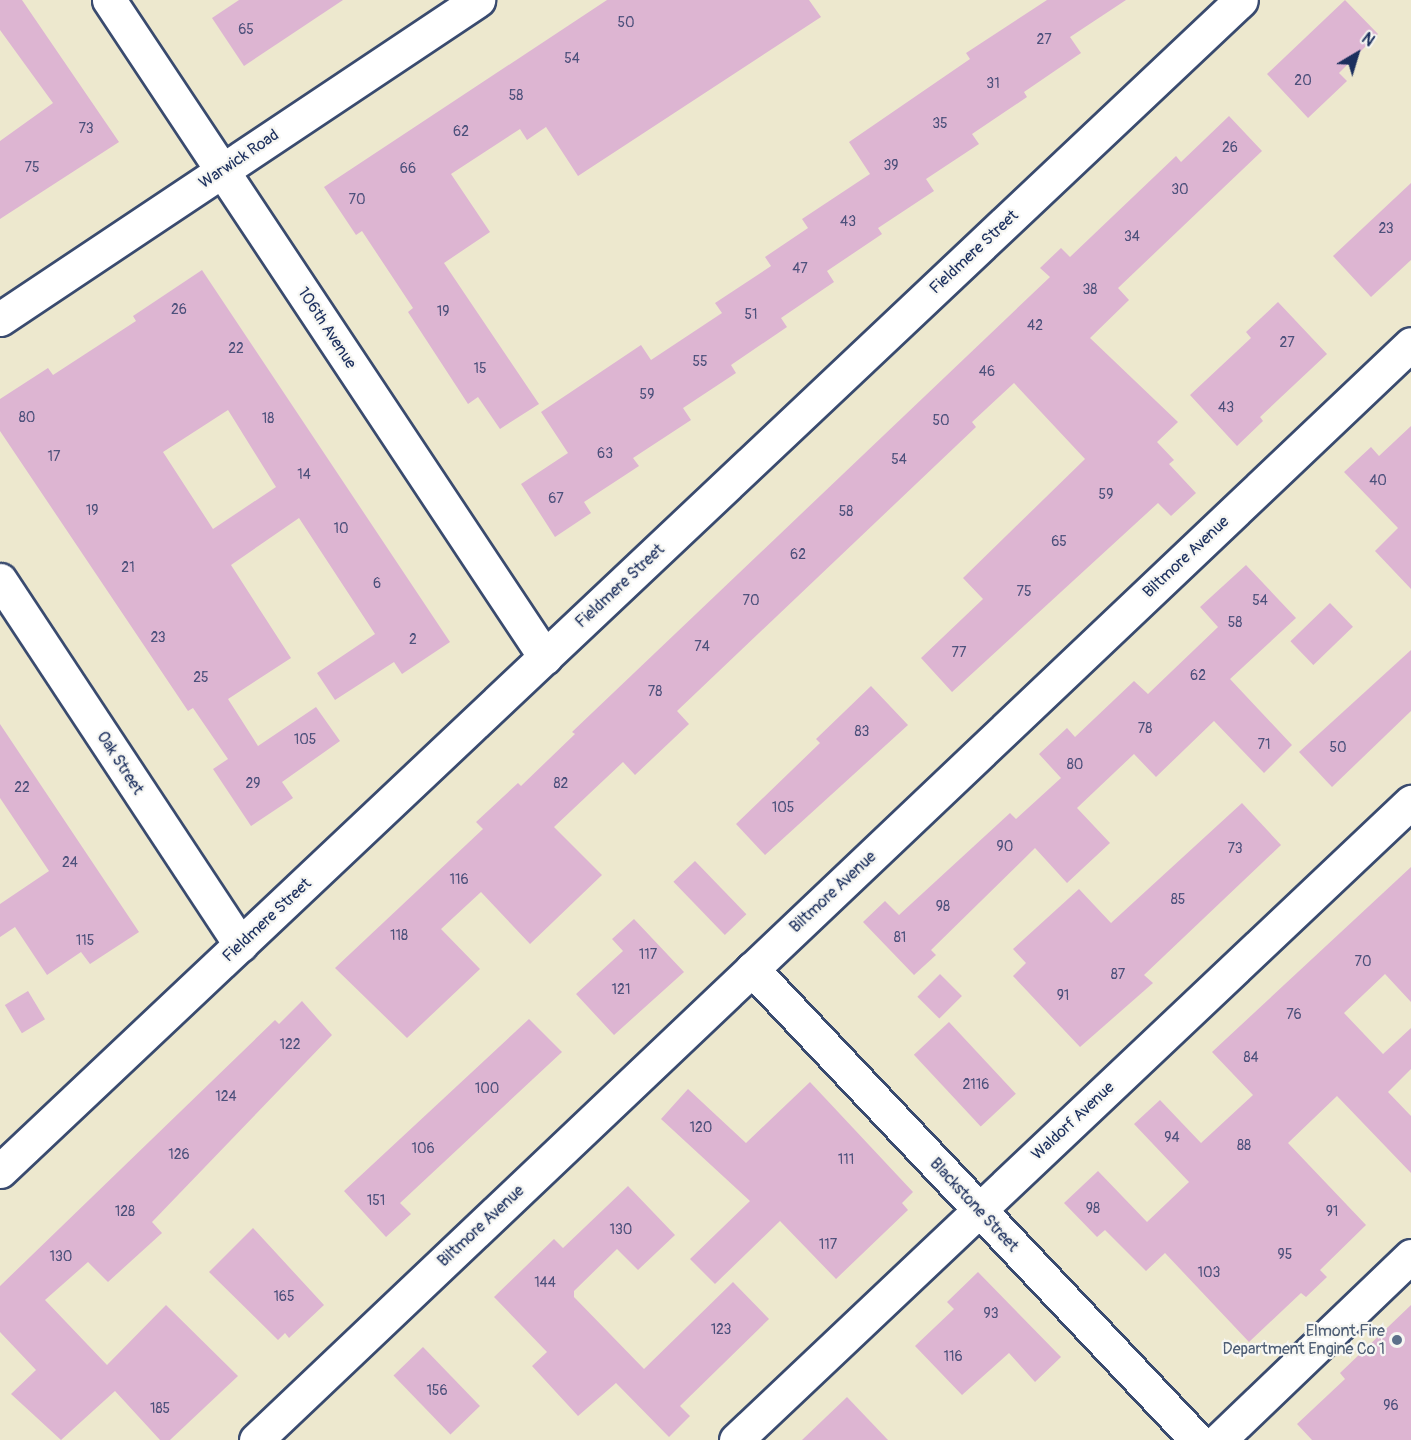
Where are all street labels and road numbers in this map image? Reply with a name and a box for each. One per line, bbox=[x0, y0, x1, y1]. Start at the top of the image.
street label: Warwick Road bbox=[196, 125, 282, 193]
street label: Fieldmere Street bbox=[926, 206, 1022, 298]
street label: 106th Avenue bbox=[294, 284, 360, 372]
street label: Biltmore Avenue bbox=[1139, 512, 1233, 602]
street label: Fieldmere Street bbox=[572, 540, 668, 632]
street label: Oak Street bbox=[93, 728, 147, 798]
street label: Biltmore Avenue bbox=[786, 847, 880, 937]
street label: Fieldmere Street bbox=[219, 874, 315, 966]
street label: Waldorf Avenue bbox=[1028, 1078, 1118, 1164]
street label: Blackstone Street bbox=[926, 1154, 1022, 1256]
street label: Biltmore Avenue bbox=[434, 1181, 528, 1271]

